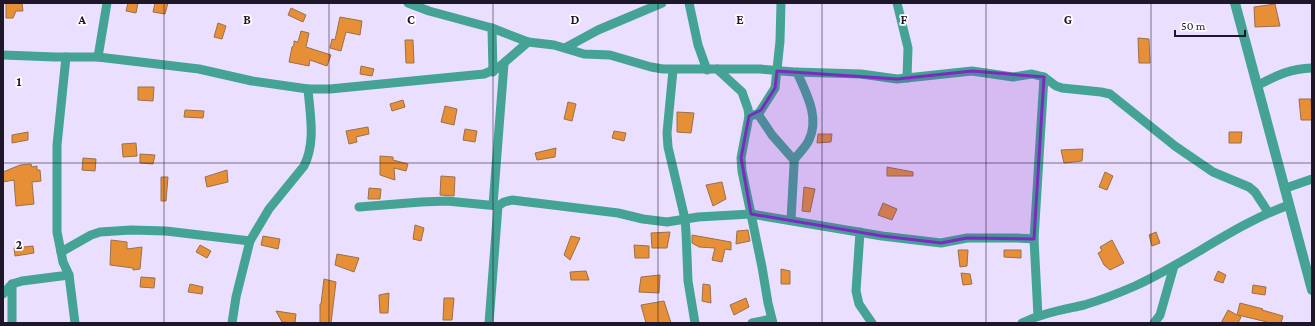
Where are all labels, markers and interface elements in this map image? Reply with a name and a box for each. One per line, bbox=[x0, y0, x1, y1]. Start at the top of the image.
text: A bbox=[77, 12, 86, 27]
text: B bbox=[243, 12, 251, 27]
text: C bbox=[407, 12, 415, 27]
text: D bbox=[571, 12, 580, 27]
text: E bbox=[736, 12, 744, 27]
text: F bbox=[901, 12, 908, 27]
text: G bbox=[1064, 12, 1072, 27]
scale bar bbox=[1175, 12, 1245, 38]
text: 50 m bbox=[1181, 19, 1206, 33]
text: 1 bbox=[17, 74, 22, 89]
text: 2 bbox=[16, 237, 23, 252]

